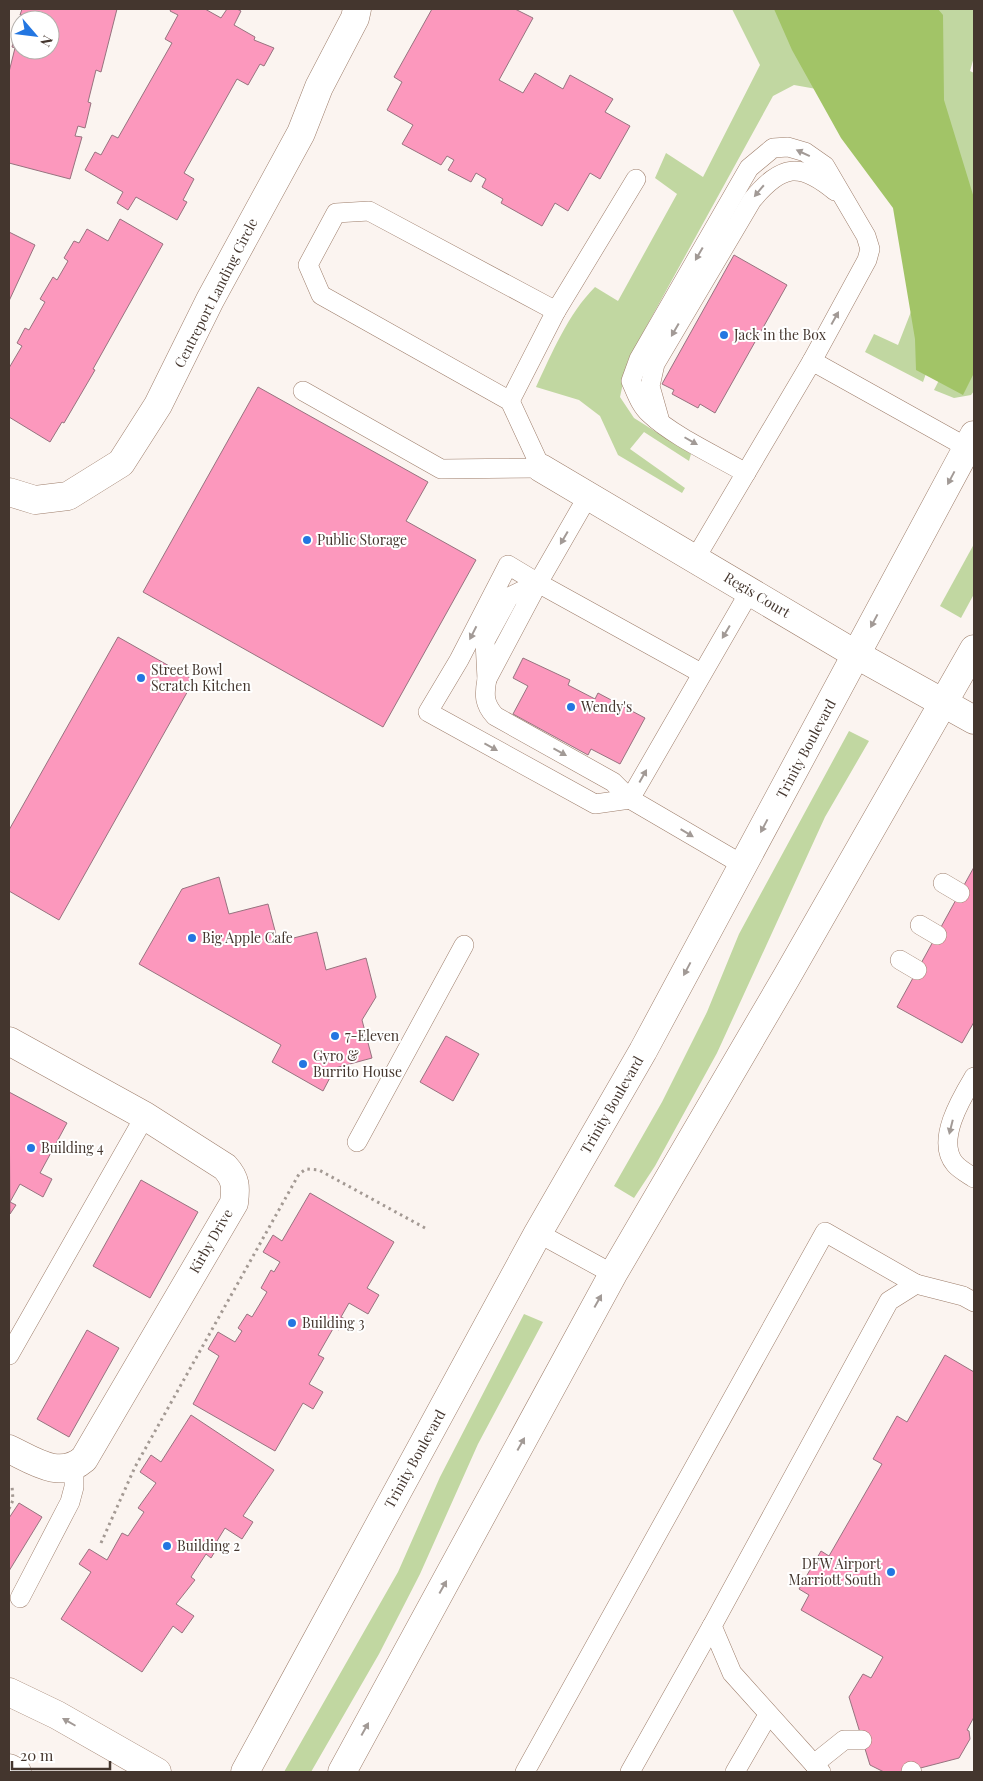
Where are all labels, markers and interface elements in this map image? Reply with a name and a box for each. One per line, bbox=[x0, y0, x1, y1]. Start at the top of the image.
north arrow bbox=[10, 10, 60, 60]
text: N bbox=[36, 32, 58, 50]
one-way arrow bbox=[796, 148, 811, 157]
one-way arrow bbox=[753, 185, 764, 198]
street label: Centreport Landing Circle bbox=[169, 215, 262, 371]
one-way arrow bbox=[695, 248, 704, 261]
one-way arrow bbox=[831, 311, 840, 325]
one-way arrow bbox=[670, 324, 679, 337]
place label: Jack in the Box bbox=[733, 325, 827, 344]
marker: Jack in the Box bbox=[718, 329, 730, 341]
one-way arrow bbox=[685, 437, 698, 446]
one-way arrow bbox=[947, 471, 956, 485]
place label: Public Storage bbox=[317, 530, 407, 549]
one-way arrow bbox=[559, 532, 568, 545]
marker: Public Storage bbox=[301, 534, 313, 546]
street label: Regis Court bbox=[721, 567, 795, 622]
one-way arrow bbox=[870, 615, 879, 628]
one-way arrow bbox=[469, 626, 477, 640]
one-way arrow bbox=[721, 626, 730, 639]
place label: Street Bowl Scratch Kitchen bbox=[151, 660, 251, 695]
marker: Street Bowl Scratch Kitchen bbox=[135, 672, 147, 684]
street label: Trinity Boulevard bbox=[771, 696, 840, 802]
place label: Wendy's bbox=[580, 697, 632, 716]
marker: Wendy's bbox=[565, 701, 577, 713]
one-way arrow bbox=[484, 743, 498, 751]
one-way arrow bbox=[552, 748, 567, 756]
one-way arrow bbox=[639, 769, 647, 784]
one-way arrow bbox=[760, 819, 768, 833]
one-way arrow bbox=[680, 829, 693, 838]
place label: Big Apple Cafe bbox=[202, 928, 293, 947]
marker: Big Apple Cafe bbox=[186, 932, 198, 944]
one-way arrow bbox=[683, 962, 691, 977]
place label: 7-Eleven bbox=[345, 1026, 400, 1045]
marker: 7-Eleven bbox=[329, 1030, 341, 1042]
place label: Gyro & Burrito House bbox=[313, 1046, 402, 1081]
street label: Trinity Boulevard bbox=[576, 1052, 647, 1157]
marker: Gyro & Burrito House bbox=[297, 1058, 309, 1070]
one-way arrow bbox=[946, 1119, 954, 1134]
place label: Building 4 bbox=[41, 1138, 104, 1157]
marker: Building 4 bbox=[25, 1142, 37, 1154]
street label: Kirby Drive bbox=[184, 1205, 237, 1276]
one-way arrow bbox=[594, 1295, 603, 1308]
place label: Building 3 bbox=[302, 1313, 364, 1332]
marker: Building 3 bbox=[286, 1317, 298, 1329]
street label: Trinity Boulevard bbox=[380, 1406, 450, 1511]
one-way arrow bbox=[516, 1437, 525, 1451]
place label: Building 2 bbox=[177, 1536, 240, 1555]
marker: Building 2 bbox=[161, 1540, 173, 1552]
place label: DFW Airport Marriott South bbox=[789, 1554, 882, 1589]
marker: DFW Airport Marriott South bbox=[885, 1566, 897, 1578]
one-way arrow bbox=[439, 1579, 447, 1594]
one-way arrow bbox=[62, 1718, 76, 1727]
one-way arrow bbox=[361, 1722, 369, 1737]
scale bar bbox=[12, 1738, 110, 1770]
text: 20 m bbox=[20, 1745, 54, 1765]

